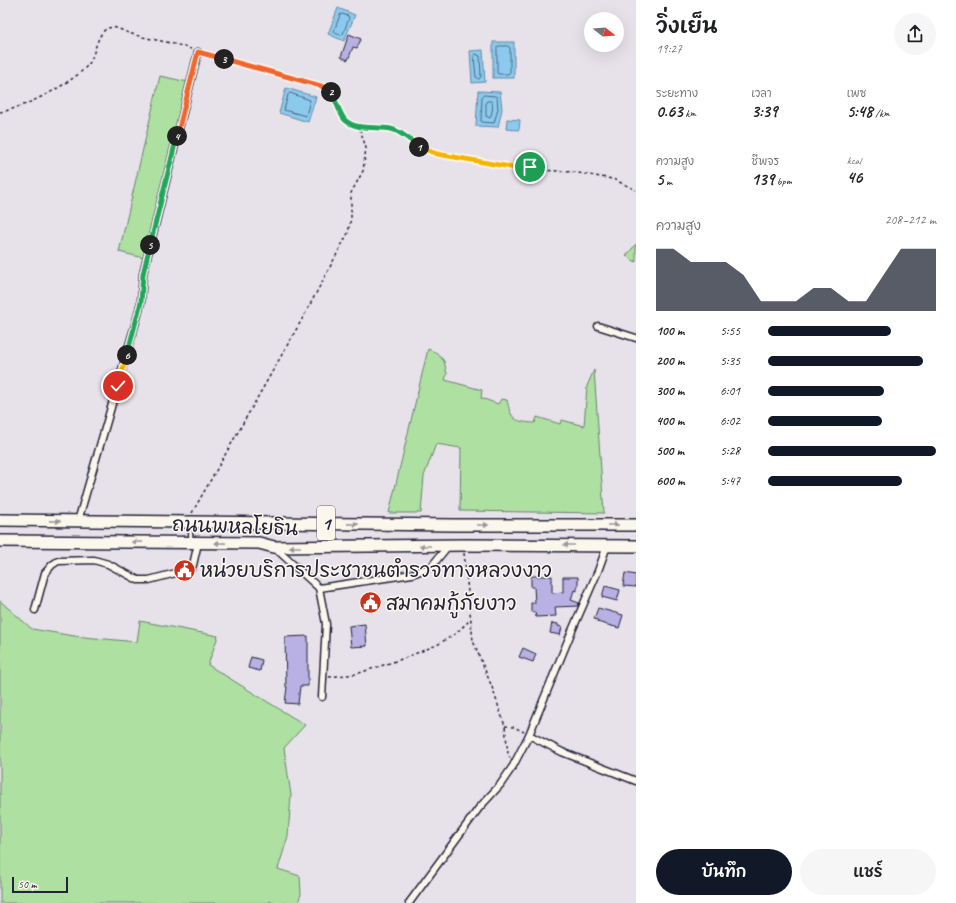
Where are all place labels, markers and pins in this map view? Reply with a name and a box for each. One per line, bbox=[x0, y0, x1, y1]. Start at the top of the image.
pin: 3 bbox=[214, 49, 234, 69]
pin: 2 bbox=[321, 82, 341, 102]
pin: 4 bbox=[167, 126, 187, 146]
pin: 1 bbox=[409, 137, 429, 157]
pin bbox=[513, 150, 547, 184]
pin: 5 bbox=[140, 235, 160, 255]
pin: 6 bbox=[117, 345, 137, 365]
pin bbox=[101, 369, 135, 403]
public building icon: หน่วยบริการประชาชนตำรวจทางหลวงงาว bbox=[171, 557, 197, 583]
place label: หน่วยบริการประชาชนตำรวจทางหลวงงาว bbox=[200, 557, 552, 583]
public building icon: สมาคมกู้ภัยงาว bbox=[358, 590, 384, 616]
place label: สมาคมกู้ภัยงาว bbox=[386, 590, 516, 619]

